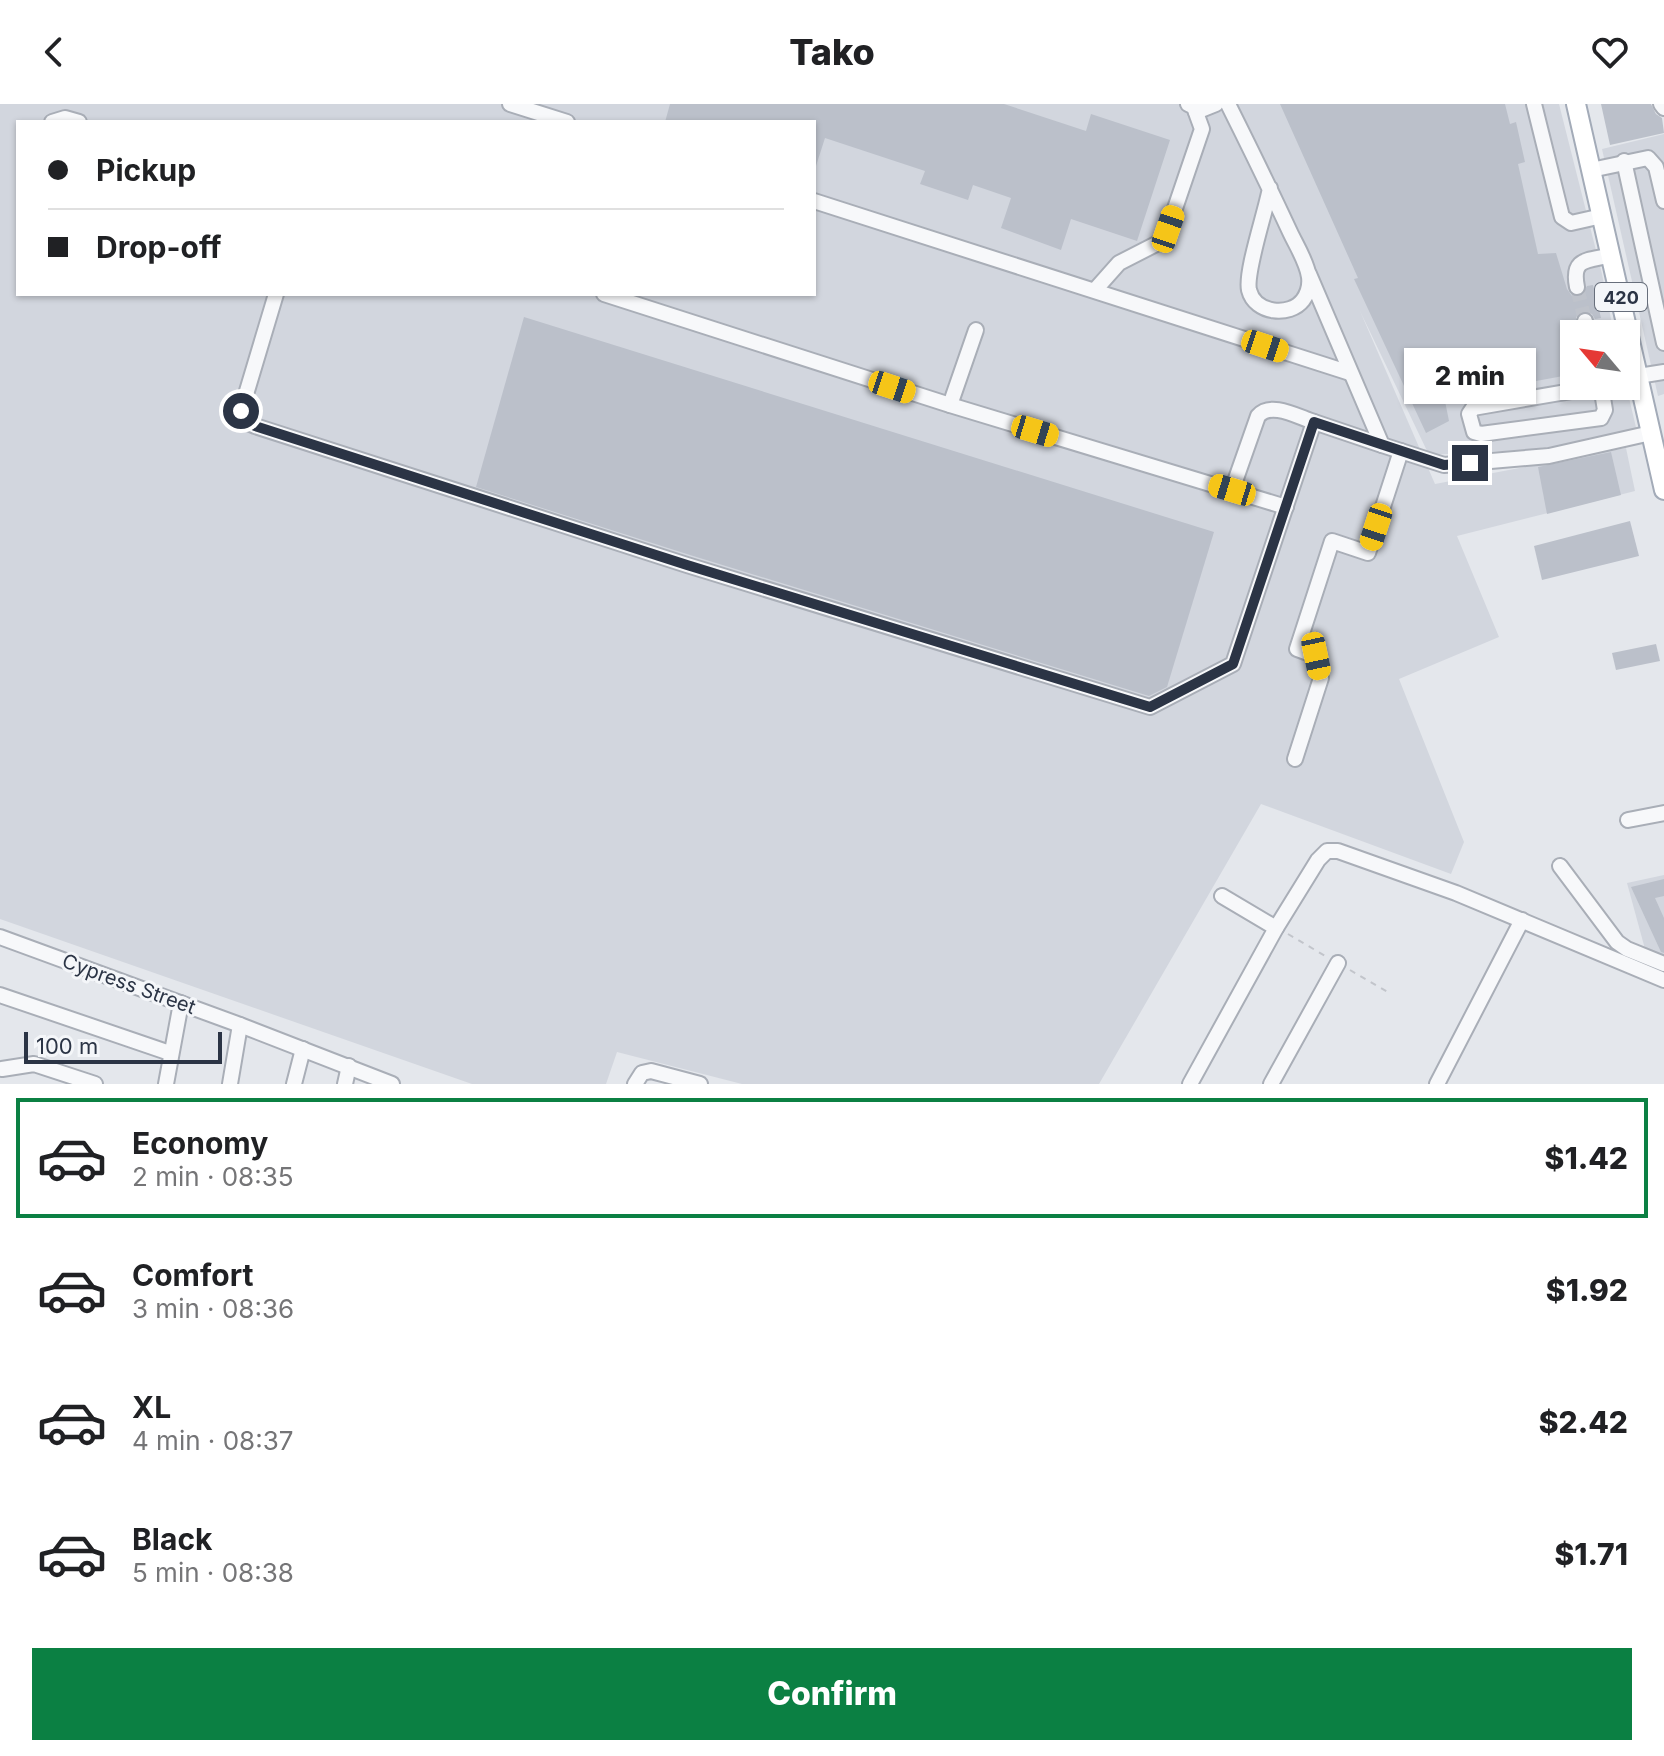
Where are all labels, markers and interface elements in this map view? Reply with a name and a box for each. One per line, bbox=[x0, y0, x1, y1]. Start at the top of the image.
icon: back bbox=[32, 30, 76, 74]
text: Tako bbox=[789, 30, 875, 74]
icon: heart bbox=[1588, 30, 1632, 74]
text: Pickup bbox=[96, 152, 196, 188]
car bbox=[1149, 202, 1187, 256]
text: Drop-off bbox=[96, 229, 222, 265]
road number: 420 bbox=[1595, 283, 1647, 311]
north arrow bbox=[1560, 320, 1640, 400]
map controls bbox=[1560, 320, 1640, 400]
car bbox=[1238, 327, 1292, 365]
callout: 2 min bbox=[1404, 347, 1536, 403]
text: 2 min bbox=[1435, 360, 1505, 391]
car bbox=[865, 368, 919, 406]
route start bbox=[223, 393, 259, 429]
car bbox=[1009, 413, 1061, 449]
route end bbox=[1452, 445, 1488, 481]
car bbox=[1206, 472, 1258, 508]
car bbox=[1357, 500, 1395, 554]
car bbox=[1299, 630, 1333, 682]
street label: Cypress Street bbox=[59, 949, 199, 1019]
scale bar bbox=[24, 1028, 222, 1064]
text: 100 m bbox=[36, 1033, 98, 1059]
icon: car bbox=[36, 1122, 108, 1194]
text: Economy bbox=[132, 1125, 268, 1161]
text: $1.42 bbox=[1545, 1140, 1628, 1176]
text: 2 min · 08:35 bbox=[132, 1161, 294, 1192]
icon: car bbox=[36, 1254, 108, 1326]
text: Comfort bbox=[132, 1257, 253, 1293]
text: $1.92 bbox=[1546, 1272, 1628, 1308]
text: 3 min · 08:36 bbox=[132, 1293, 294, 1324]
icon: car bbox=[36, 1386, 108, 1458]
text: XL bbox=[132, 1389, 171, 1425]
text: $2.42 bbox=[1539, 1404, 1628, 1440]
text: 4 min · 08:37 bbox=[132, 1425, 293, 1456]
icon: car bbox=[36, 1518, 108, 1590]
text: Black bbox=[132, 1521, 212, 1557]
text: $1.71 bbox=[1554, 1536, 1628, 1572]
text: 5 min · 08:38 bbox=[132, 1557, 294, 1588]
button: Confirm bbox=[32, 1648, 1632, 1740]

